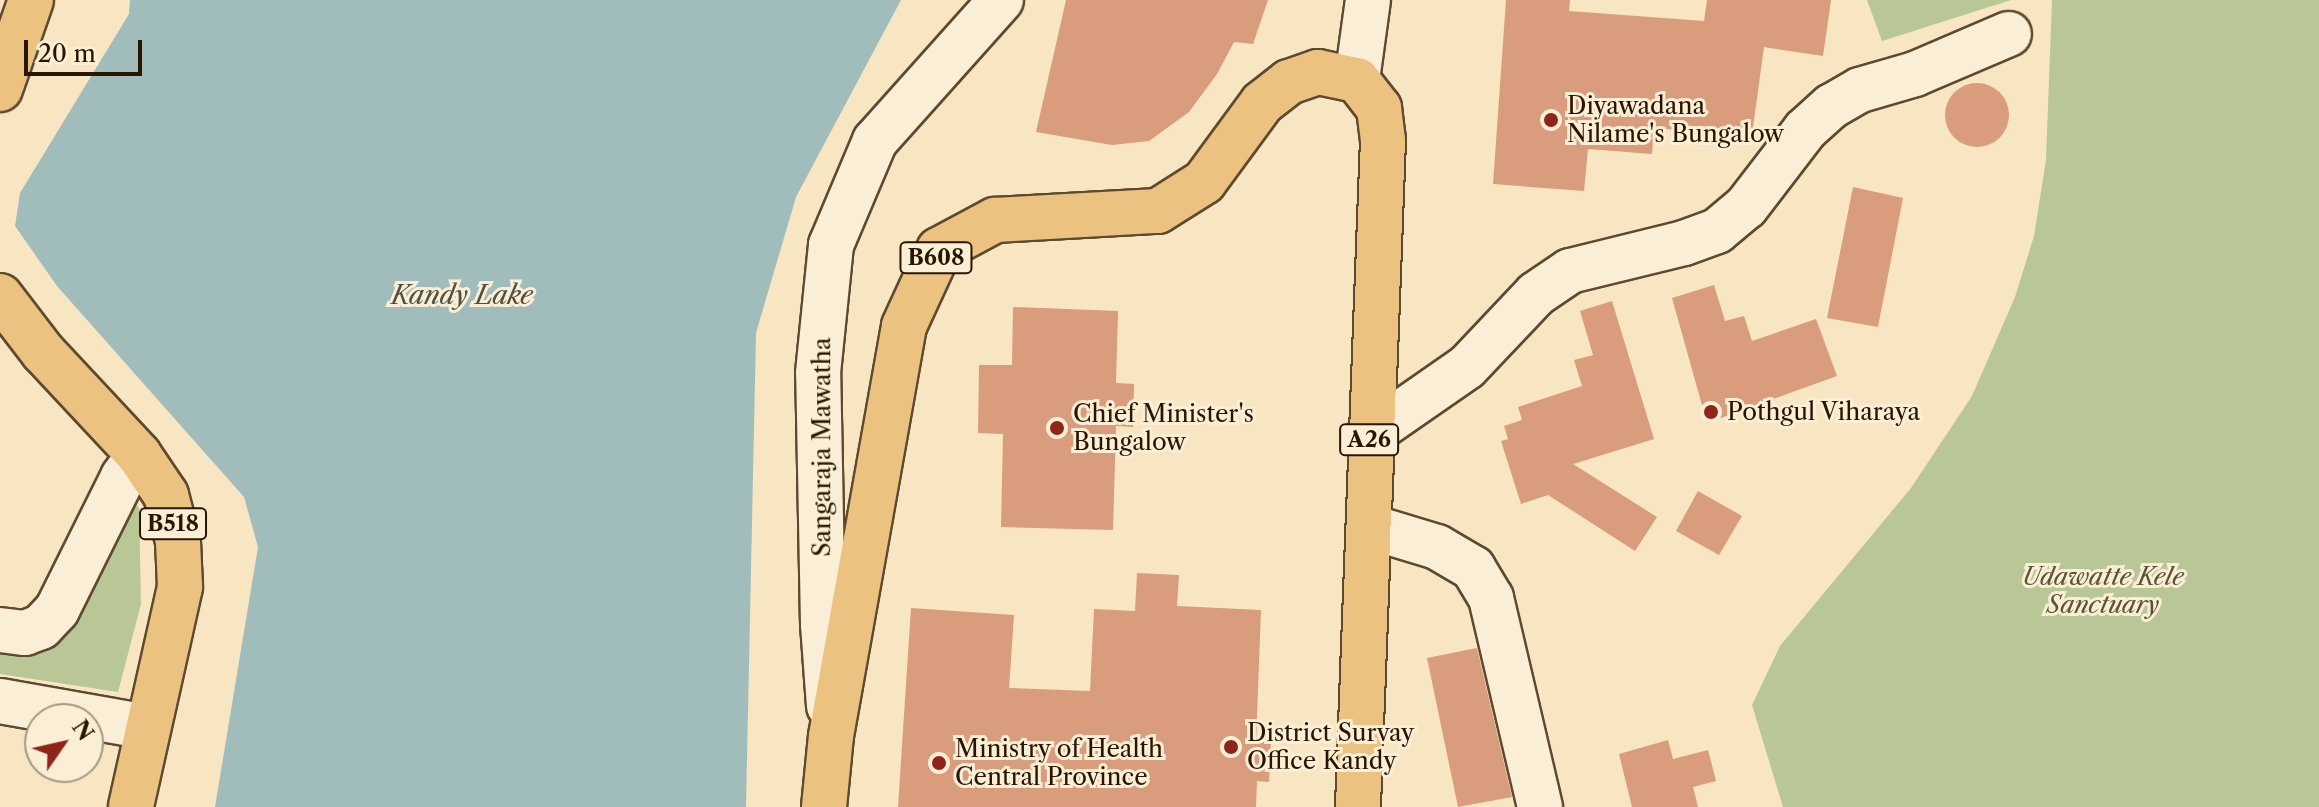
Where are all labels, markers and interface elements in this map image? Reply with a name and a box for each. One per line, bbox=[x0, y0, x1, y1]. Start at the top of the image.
scale bar bbox=[28, 24, 146, 74]
text: 20 m bbox=[38, 39, 96, 68]
place label: Diyawadana Nilame's Bungalow bbox=[1567, 92, 1784, 148]
marker: Diyawadana Nilame's Bungalow bbox=[1542, 111, 1560, 129]
road number: B608 bbox=[898, 240, 974, 276]
water label: Kandy Lake bbox=[391, 280, 533, 312]
street label: Sangaraja Mawatha bbox=[808, 337, 836, 557]
place label: Pothgul Viharaya bbox=[1727, 398, 1921, 426]
place label: Chief Minister's Bungalow bbox=[1073, 400, 1254, 456]
marker: Pothgul Viharaya bbox=[1702, 403, 1720, 421]
marker: Chief Minister's Bungalow bbox=[1048, 419, 1066, 437]
road number: A26 bbox=[1339, 422, 1399, 458]
road number: B518 bbox=[139, 506, 207, 542]
park label: Udawatte Kele Sanctuary bbox=[2022, 563, 2184, 619]
north arrow bbox=[24, 703, 104, 783]
text: N bbox=[66, 715, 99, 746]
place label: District Survay Office Kandy bbox=[1247, 719, 1414, 775]
place label: Ministry of Health Central Province bbox=[955, 735, 1164, 791]
marker: District Survay Office Kandy bbox=[1222, 738, 1240, 756]
marker: Ministry of Health Central Province bbox=[930, 754, 948, 772]

